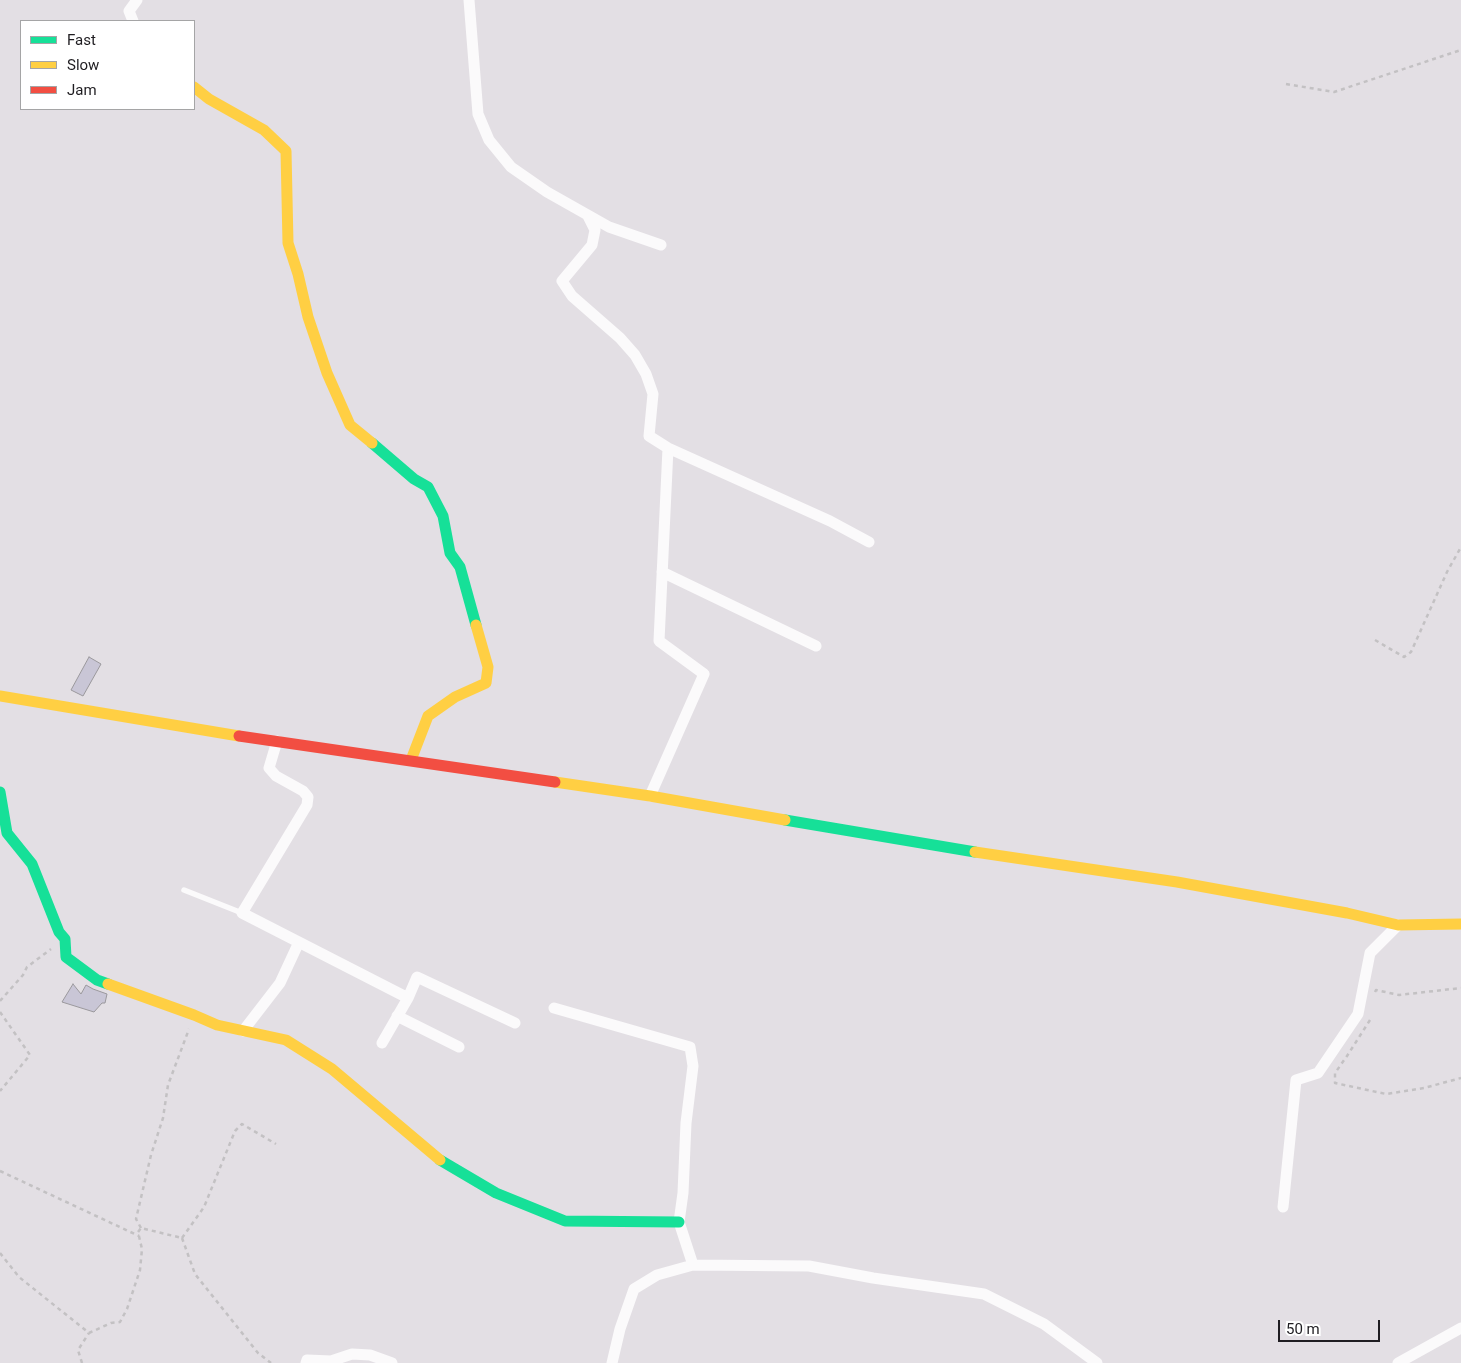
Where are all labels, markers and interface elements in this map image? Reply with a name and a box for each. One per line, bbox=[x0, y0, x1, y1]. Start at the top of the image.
legend bbox=[20, 20, 195, 110]
text: Fast bbox=[67, 31, 96, 49]
text: Slow bbox=[67, 56, 99, 74]
text: Jam bbox=[67, 81, 97, 99]
scale bar bbox=[1281, 1310, 1384, 1342]
text: 50 m bbox=[1286, 1320, 1320, 1338]

